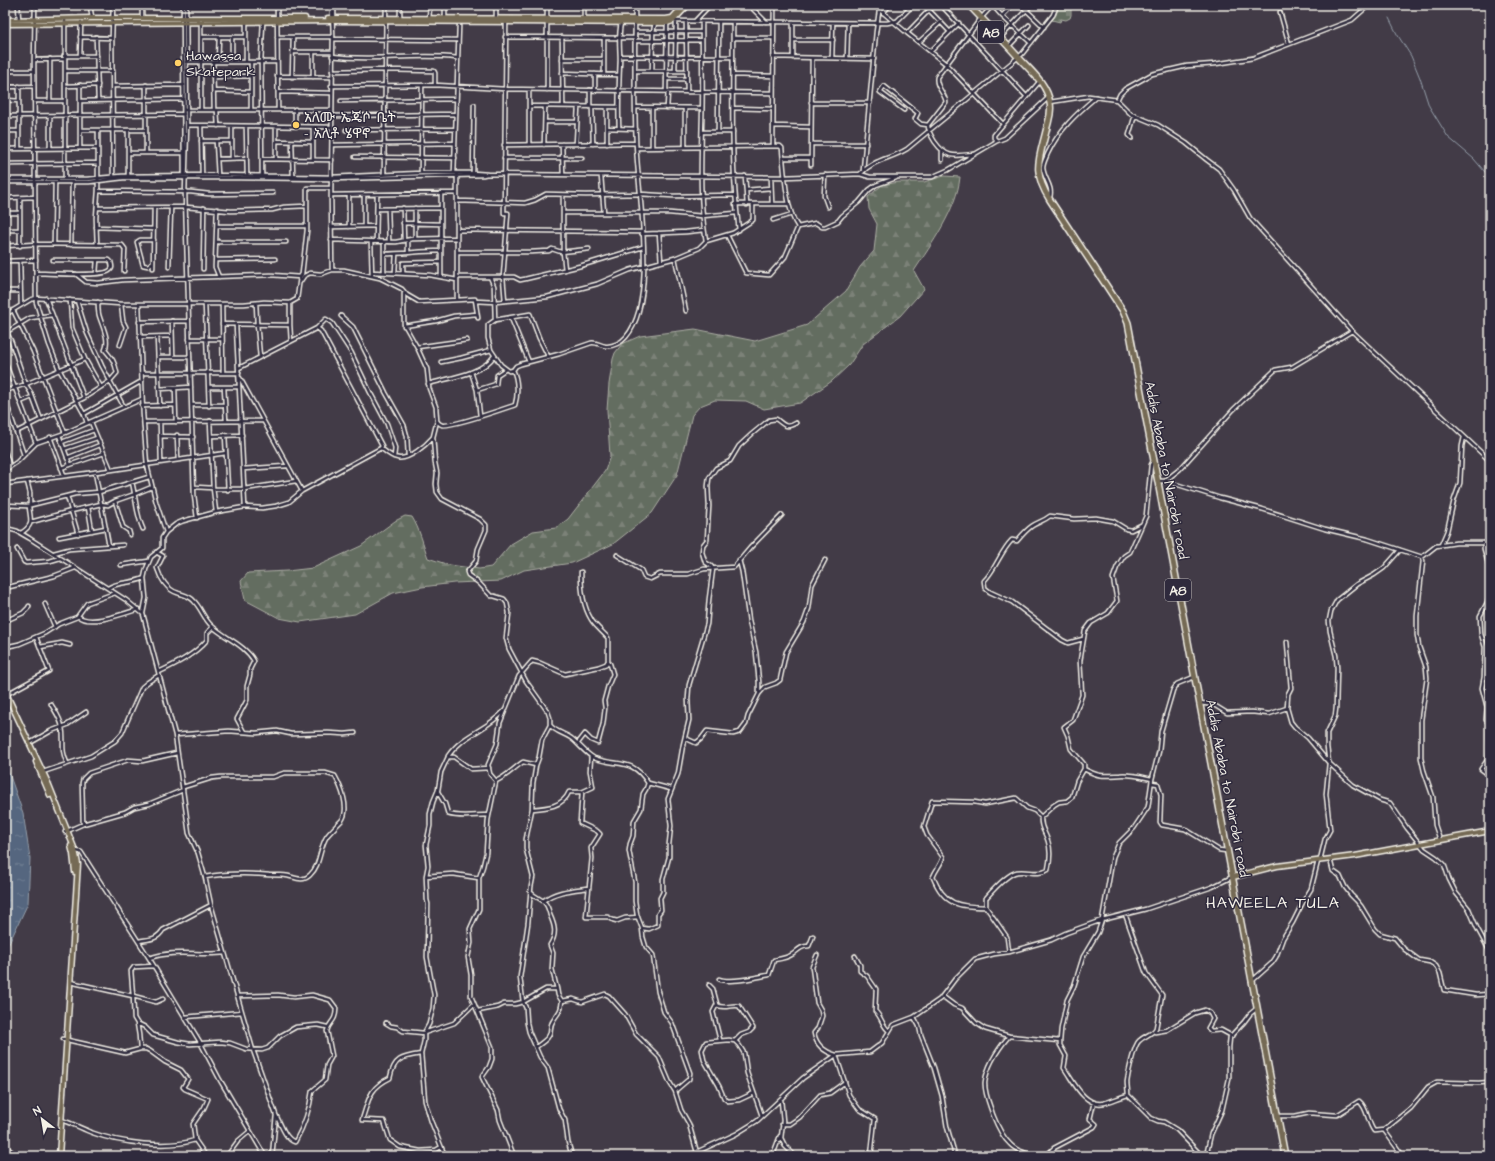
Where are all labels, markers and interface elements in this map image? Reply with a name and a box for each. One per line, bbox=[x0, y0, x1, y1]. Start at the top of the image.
road number: A8 bbox=[978, 21, 1004, 43]
place label: Hawassa Skatepark bbox=[186, 46, 256, 82]
marker: Hawassa Skatepark bbox=[173, 58, 183, 68]
place label: አለሙ ኤጄሶ ቤት - አሊቶ ሄዋኖ bbox=[304, 108, 396, 144]
marker: አለሙ ኤጄሶ ቤት - አሊቶ ሄዋኖ bbox=[291, 120, 301, 130]
street label: Addis Ababa to Nairobi road bbox=[1139, 380, 1193, 561]
road number: A8 bbox=[1165, 579, 1191, 601]
street label: Addis Ababa to Nairobi road bbox=[1200, 698, 1254, 879]
district label: HAWEELA TULA bbox=[1206, 892, 1340, 914]
north arrow bbox=[22, 1099, 62, 1139]
text: N bbox=[30, 1103, 44, 1119]

